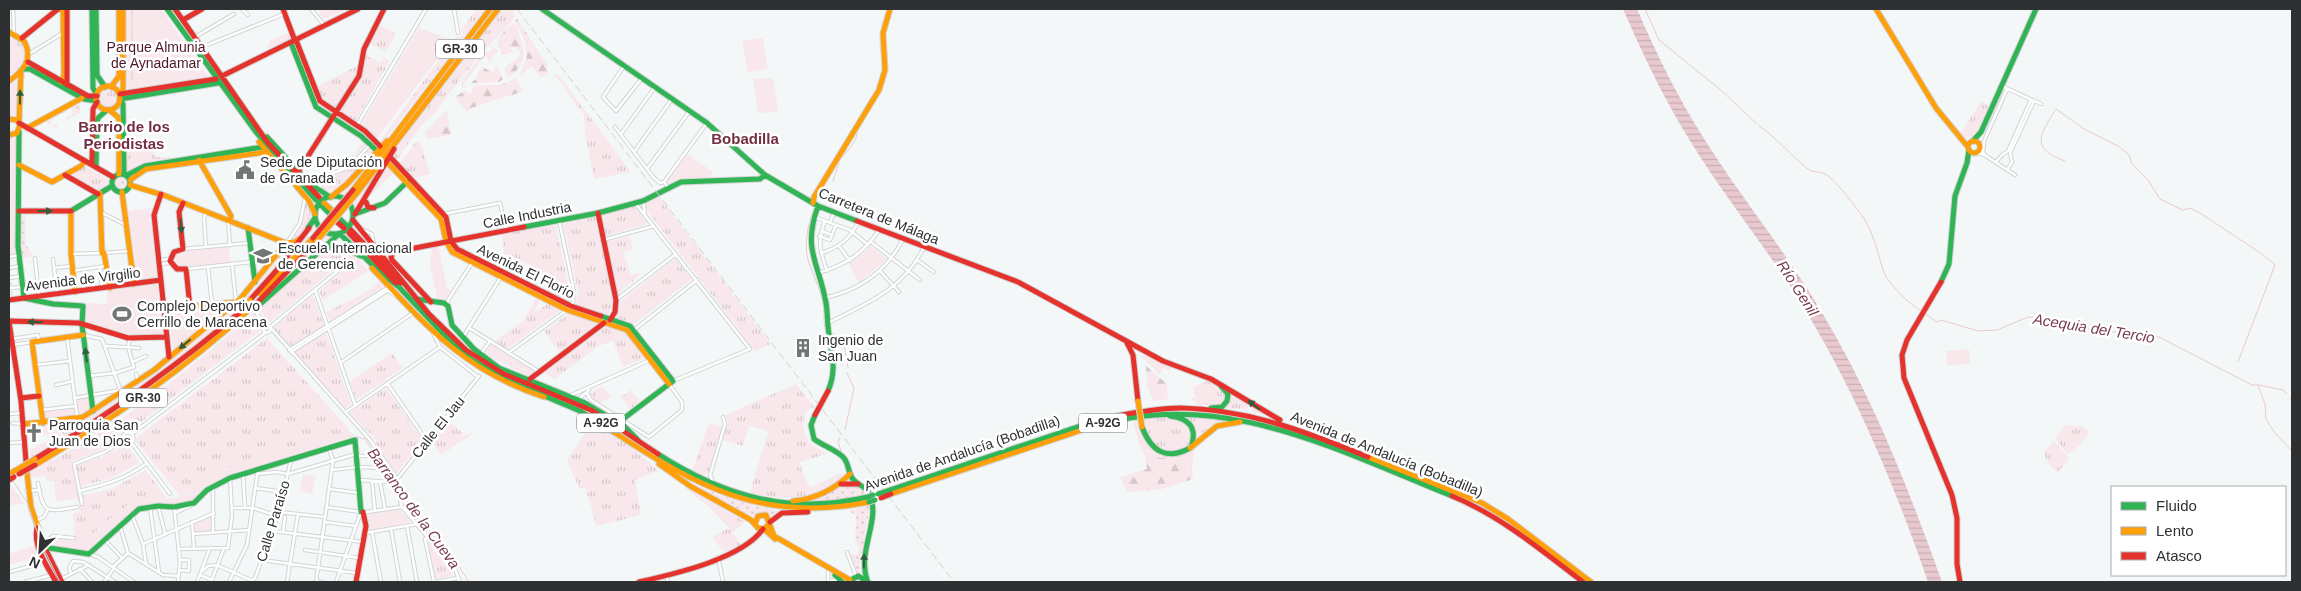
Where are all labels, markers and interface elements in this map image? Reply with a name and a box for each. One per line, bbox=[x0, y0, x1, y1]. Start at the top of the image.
park label: Parque Almunia de Aynadamar bbox=[107, 39, 206, 71]
road number: GR-30 bbox=[436, 40, 484, 59]
one-way arrow bbox=[16, 89, 24, 105]
district label: Barrio de los Periodistas bbox=[78, 118, 170, 152]
district label: Bobadilla bbox=[711, 130, 779, 147]
place label: Sede de Diputación de Granada bbox=[260, 154, 382, 186]
public building icon: Sede de Diputación de Granada bbox=[234, 159, 256, 181]
street label: Carretera de Málaga bbox=[816, 185, 942, 248]
street label: Calle Industria bbox=[482, 199, 573, 231]
one-way arrow bbox=[37, 207, 53, 215]
one-way arrow bbox=[177, 218, 185, 234]
place label: Escuela Internacional de Gerencia bbox=[278, 240, 412, 272]
street label: Avenida El Florío bbox=[475, 240, 577, 302]
school or university icon: Escuela Internacional de Gerencia bbox=[252, 245, 274, 267]
water label: Río Genil bbox=[1774, 257, 1823, 319]
street label: Avenida de Virgilio bbox=[25, 264, 141, 294]
place label: Complejo Deportivo Cerrillo de Maracena bbox=[137, 298, 267, 330]
sports icon: Complejo Deportivo Cerrillo de Maracena bbox=[111, 303, 133, 325]
water label: Acequia del Tercio bbox=[2031, 310, 2156, 346]
one-way arrow bbox=[27, 317, 43, 325]
place label: Ingenio de San Juan bbox=[818, 332, 884, 364]
building icon: Ingenio de San Juan bbox=[792, 337, 814, 359]
one-way arrow bbox=[178, 339, 191, 350]
one-way arrow bbox=[82, 347, 90, 363]
road number: GR-30 bbox=[119, 388, 167, 408]
street label: Calle El Jau bbox=[408, 393, 468, 461]
one-way arrow bbox=[1247, 400, 1261, 410]
street label: Avenida de Andalucía (Bobadilla) bbox=[1288, 408, 1486, 500]
street label: Avenida de Andalucía (Bobadilla) bbox=[862, 412, 1062, 494]
road number: A-92G bbox=[577, 413, 625, 432]
road number: A-92G bbox=[1079, 413, 1127, 432]
place label: Parroquia San Juan de Dios bbox=[49, 417, 139, 449]
church icon: Parroquia San Juan de Dios bbox=[23, 422, 45, 444]
water label: Barranco de la Cueva bbox=[364, 444, 464, 572]
street label: Calle Paraíso bbox=[253, 478, 293, 564]
legend bbox=[2111, 486, 2286, 576]
text: Fluido bbox=[2156, 497, 2197, 514]
text: Lento bbox=[2156, 522, 2194, 539]
north arrow bbox=[15, 526, 65, 576]
text: Atasco bbox=[2156, 547, 2202, 564]
text: N bbox=[27, 553, 42, 572]
one-way arrow bbox=[860, 553, 868, 569]

